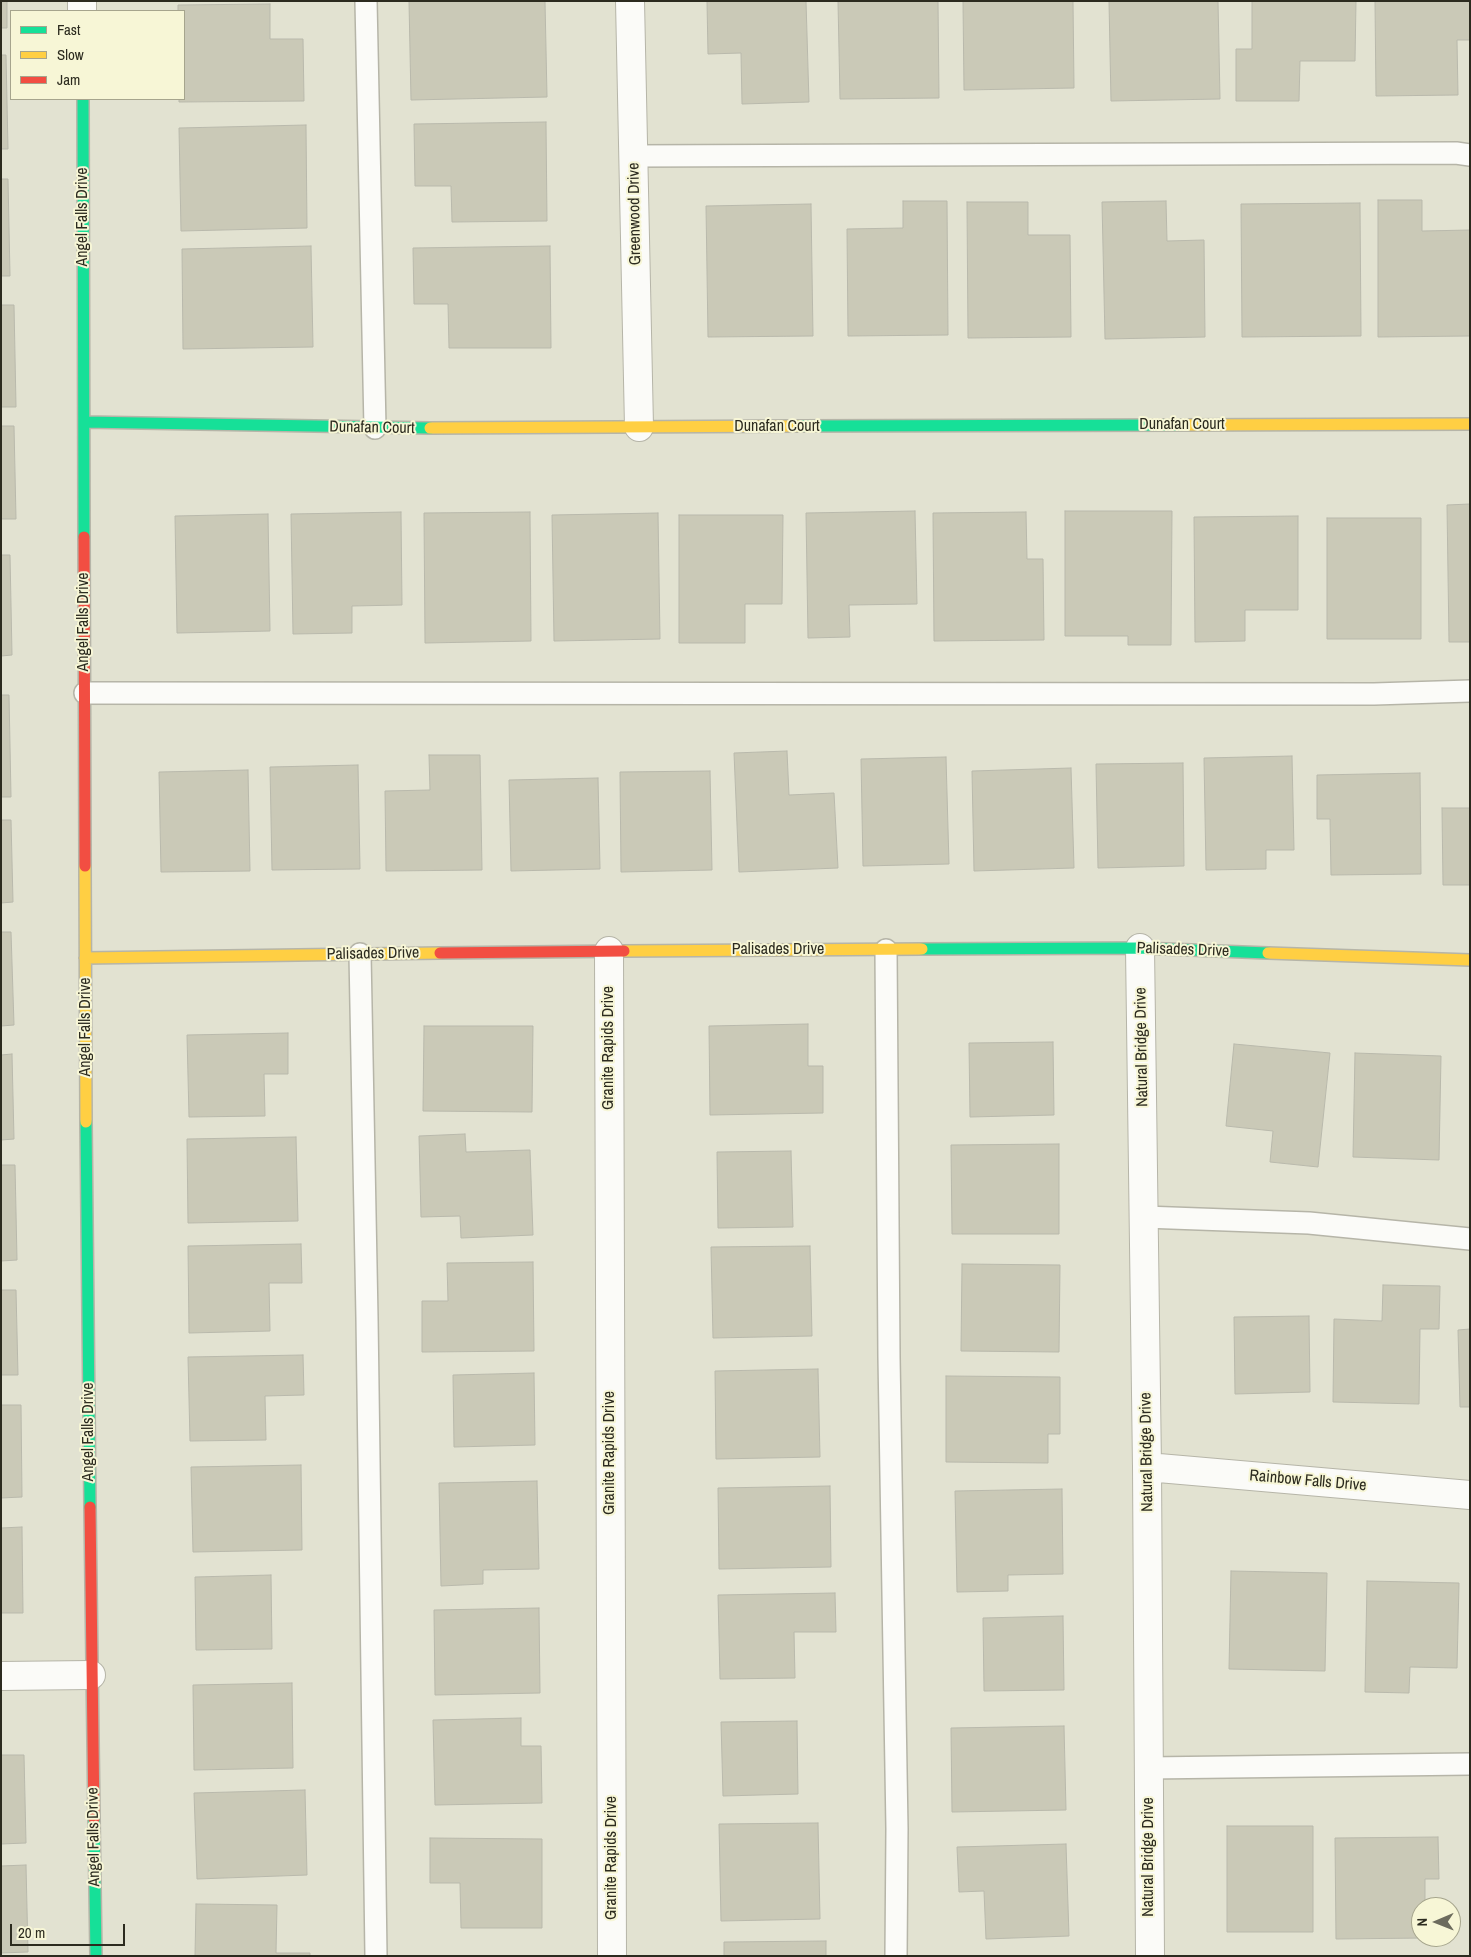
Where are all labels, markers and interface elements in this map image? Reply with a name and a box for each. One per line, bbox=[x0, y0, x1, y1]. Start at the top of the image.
legend bbox=[10, 10, 185, 100]
text: Fast bbox=[57, 19, 80, 40]
text: Slow bbox=[57, 44, 84, 65]
text: Jam bbox=[57, 69, 80, 90]
street label: Greenwood Drive bbox=[625, 162, 645, 266]
street label: Angel Falls Drive bbox=[73, 167, 93, 267]
street label: Dunafan Court bbox=[1139, 415, 1225, 435]
street label: Dunafan Court bbox=[734, 417, 820, 437]
street label: Dunafan Court bbox=[329, 418, 415, 438]
street label: Angel Falls Drive bbox=[74, 572, 94, 672]
street label: Palisades Drive bbox=[1136, 939, 1230, 961]
street label: Palisades Drive bbox=[732, 940, 824, 960]
street label: Palisades Drive bbox=[327, 944, 419, 964]
street label: Angel Falls Drive bbox=[76, 977, 96, 1077]
street label: Granite Rapids Drive bbox=[599, 986, 619, 1110]
street label: Natural Bridge Drive bbox=[1131, 987, 1153, 1107]
street label: Angel Falls Drive bbox=[79, 1382, 99, 1482]
street label: Granite Rapids Drive bbox=[600, 1391, 620, 1515]
street label: Natural Bridge Drive bbox=[1136, 1392, 1158, 1512]
street label: Rainbow Falls Drive bbox=[1249, 1466, 1367, 1496]
street label: Angel Falls Drive bbox=[84, 1787, 104, 1887]
street label: Granite Rapids Drive bbox=[602, 1796, 622, 1920]
street label: Natural Bridge Drive bbox=[1139, 1797, 1159, 1917]
north arrow bbox=[1411, 1897, 1461, 1947]
scale bar bbox=[12, 1914, 128, 1946]
text: N bbox=[1413, 1918, 1431, 1927]
text: 20 m bbox=[18, 1922, 45, 1943]

